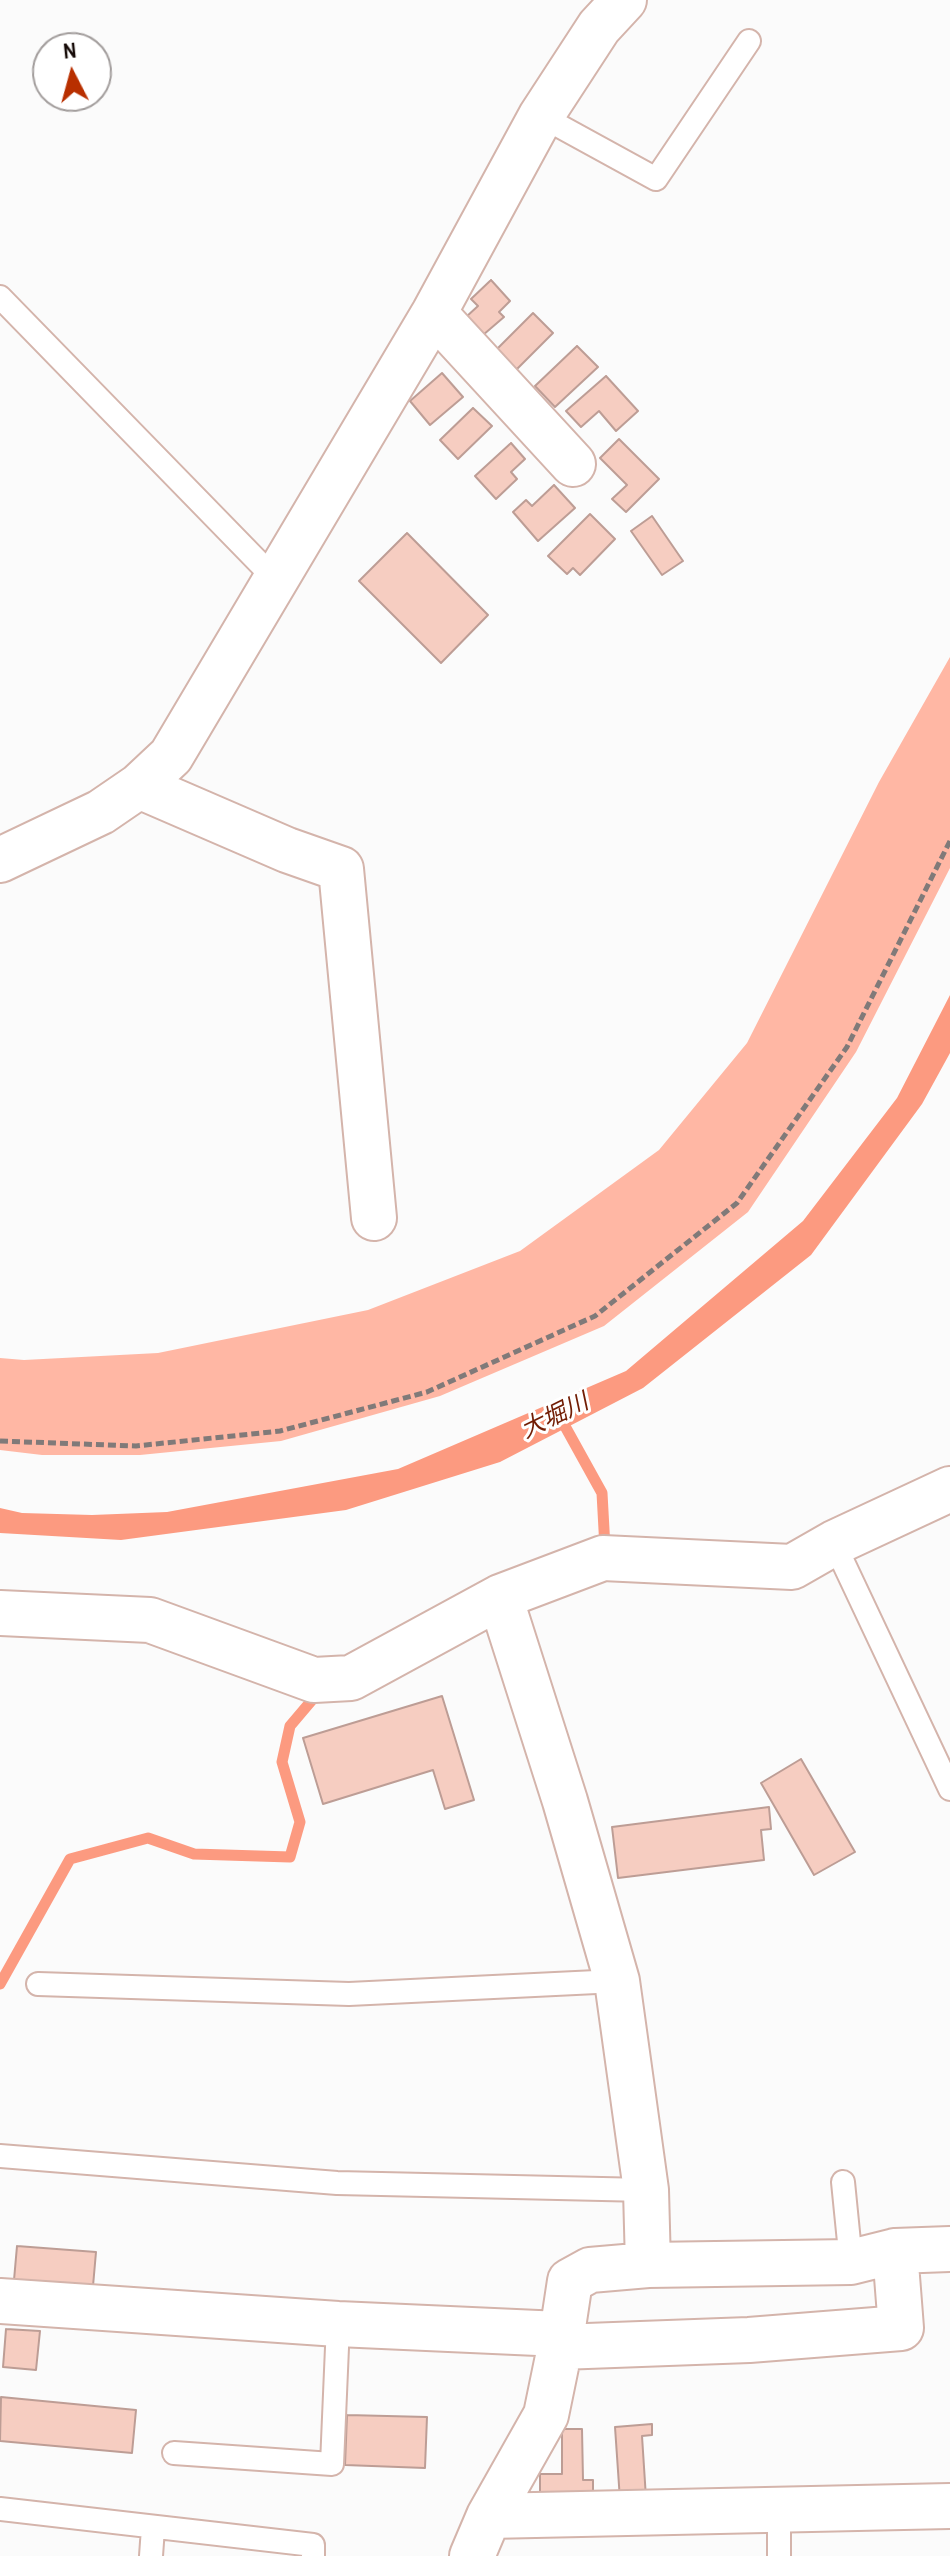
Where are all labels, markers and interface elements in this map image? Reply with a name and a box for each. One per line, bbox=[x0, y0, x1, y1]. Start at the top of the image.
north arrow bbox=[32, 32, 112, 112]
text: N bbox=[62, 35, 78, 66]
water label: 大堀川 bbox=[516, 1388, 594, 1446]

